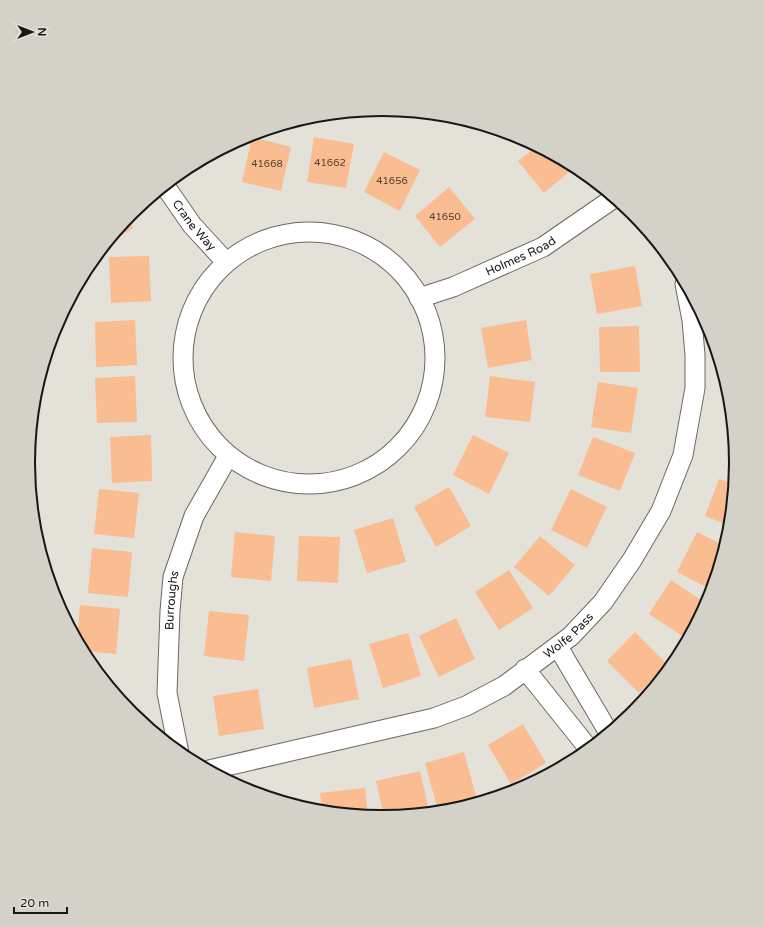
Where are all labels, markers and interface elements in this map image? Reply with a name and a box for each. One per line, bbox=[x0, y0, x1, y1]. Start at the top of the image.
north arrow bbox=[12, 12, 52, 52]
text: N bbox=[35, 28, 48, 36]
house number: 41662 bbox=[314, 157, 346, 169]
house number: 41668 bbox=[251, 158, 283, 170]
house number: 41656 bbox=[376, 175, 408, 187]
street label: Crane Way bbox=[170, 197, 219, 254]
house number: 41650 bbox=[429, 211, 461, 223]
street label: Holmes Road bbox=[483, 233, 558, 279]
street label: Burroughs bbox=[162, 568, 182, 630]
street label: Wolfe Pass bbox=[541, 610, 596, 661]
scale bar bbox=[14, 889, 67, 915]
text: 20 m bbox=[20, 896, 49, 910]

